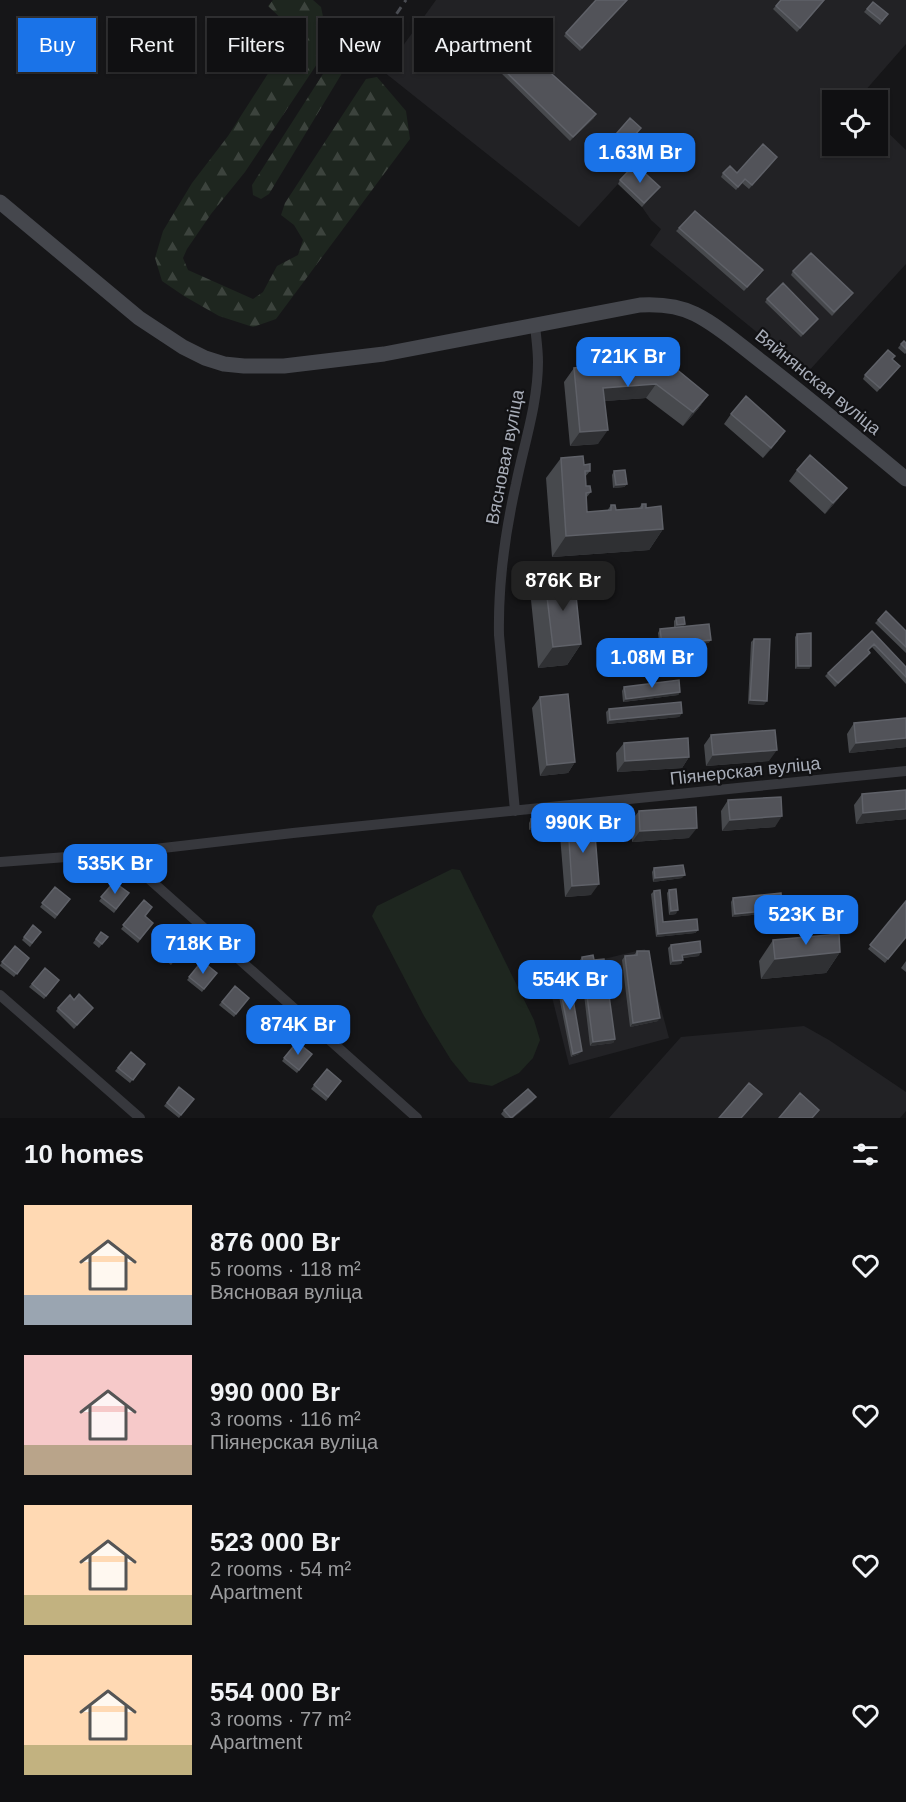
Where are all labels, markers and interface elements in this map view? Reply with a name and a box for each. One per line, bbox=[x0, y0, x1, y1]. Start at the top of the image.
chip: Buy bbox=[18, 18, 96, 72]
chip: Rent bbox=[108, 18, 195, 72]
chip: Filters bbox=[207, 18, 306, 72]
chip: New bbox=[318, 18, 402, 72]
chip: Apartment bbox=[414, 18, 553, 72]
map controls bbox=[822, 90, 888, 156]
button: locate bbox=[822, 90, 888, 156]
pin: 1.63M Br bbox=[578, 133, 702, 184]
text: 1.63M Br bbox=[598, 141, 682, 163]
street label: Вяйнянская вуліца bbox=[751, 325, 886, 439]
pin: 721K Br bbox=[573, 337, 683, 388]
text: 721K Br bbox=[590, 345, 666, 367]
street label: Вясновая вуліца bbox=[482, 387, 528, 526]
pin: 876K Br bbox=[508, 561, 618, 612]
text: 876K Br bbox=[525, 569, 601, 591]
pin: 1.08M Br bbox=[590, 638, 714, 689]
text: 1.08M Br bbox=[610, 646, 694, 668]
street label: Піянерская вуліца bbox=[669, 753, 822, 789]
pin: 990K Br bbox=[528, 803, 638, 854]
text: 990K Br bbox=[545, 811, 621, 833]
pin: 535K Br bbox=[60, 844, 170, 895]
text: 535K Br bbox=[77, 852, 153, 874]
pin: 523K Br bbox=[751, 895, 861, 946]
text: 523K Br bbox=[768, 903, 844, 925]
pin: 718K Br bbox=[148, 924, 258, 975]
text: 718K Br bbox=[165, 932, 241, 954]
pin: 554K Br bbox=[515, 960, 625, 1011]
text: 554K Br bbox=[532, 968, 608, 990]
pin: 874K Br bbox=[243, 1005, 353, 1056]
text: 874K Br bbox=[260, 1013, 336, 1035]
icon: filters bbox=[849, 1138, 882, 1171]
text: 10 homes bbox=[24, 1139, 144, 1169]
text: 876 000 Br bbox=[210, 1227, 340, 1257]
icon: home bbox=[72, 1229, 144, 1301]
icon: heart bbox=[849, 1249, 882, 1282]
text: 5 rooms · 118 m² bbox=[210, 1258, 361, 1280]
text: Вясновая вуліца bbox=[210, 1281, 362, 1303]
text: 990 000 Br bbox=[210, 1377, 340, 1407]
icon: home bbox=[72, 1379, 144, 1451]
icon: heart bbox=[849, 1399, 882, 1432]
text: 3 rooms · 116 m² bbox=[210, 1408, 361, 1430]
text: Піянерская вуліца bbox=[210, 1431, 378, 1453]
text: 523 000 Br bbox=[210, 1527, 340, 1557]
icon: home bbox=[72, 1529, 144, 1601]
icon: heart bbox=[849, 1549, 882, 1582]
text: 2 rooms · 54 m² bbox=[210, 1558, 351, 1580]
text: Apartment bbox=[210, 1581, 302, 1603]
text: 554 000 Br bbox=[210, 1677, 340, 1707]
icon: home bbox=[72, 1679, 144, 1751]
icon: heart bbox=[849, 1699, 882, 1732]
text: 3 rooms · 77 m² bbox=[210, 1708, 351, 1730]
text: Apartment bbox=[210, 1731, 302, 1753]

